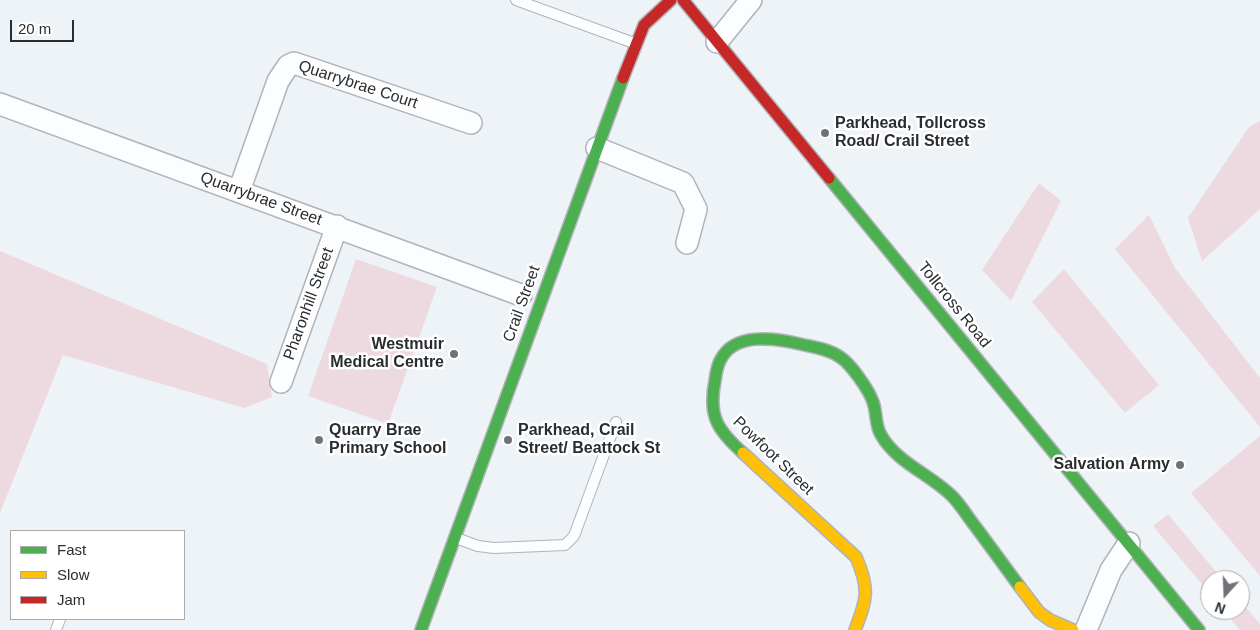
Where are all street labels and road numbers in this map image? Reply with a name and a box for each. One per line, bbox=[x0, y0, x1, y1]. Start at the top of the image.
street label: Quarrybrae Court bbox=[296, 57, 420, 113]
street label: Quarrybrae Street bbox=[198, 168, 324, 230]
street label: Pharonhill Street bbox=[280, 245, 338, 363]
street label: Tollcross Road bbox=[914, 258, 994, 352]
street label: Crail Street bbox=[499, 263, 545, 345]
street label: Powfoot Street bbox=[729, 413, 817, 499]

